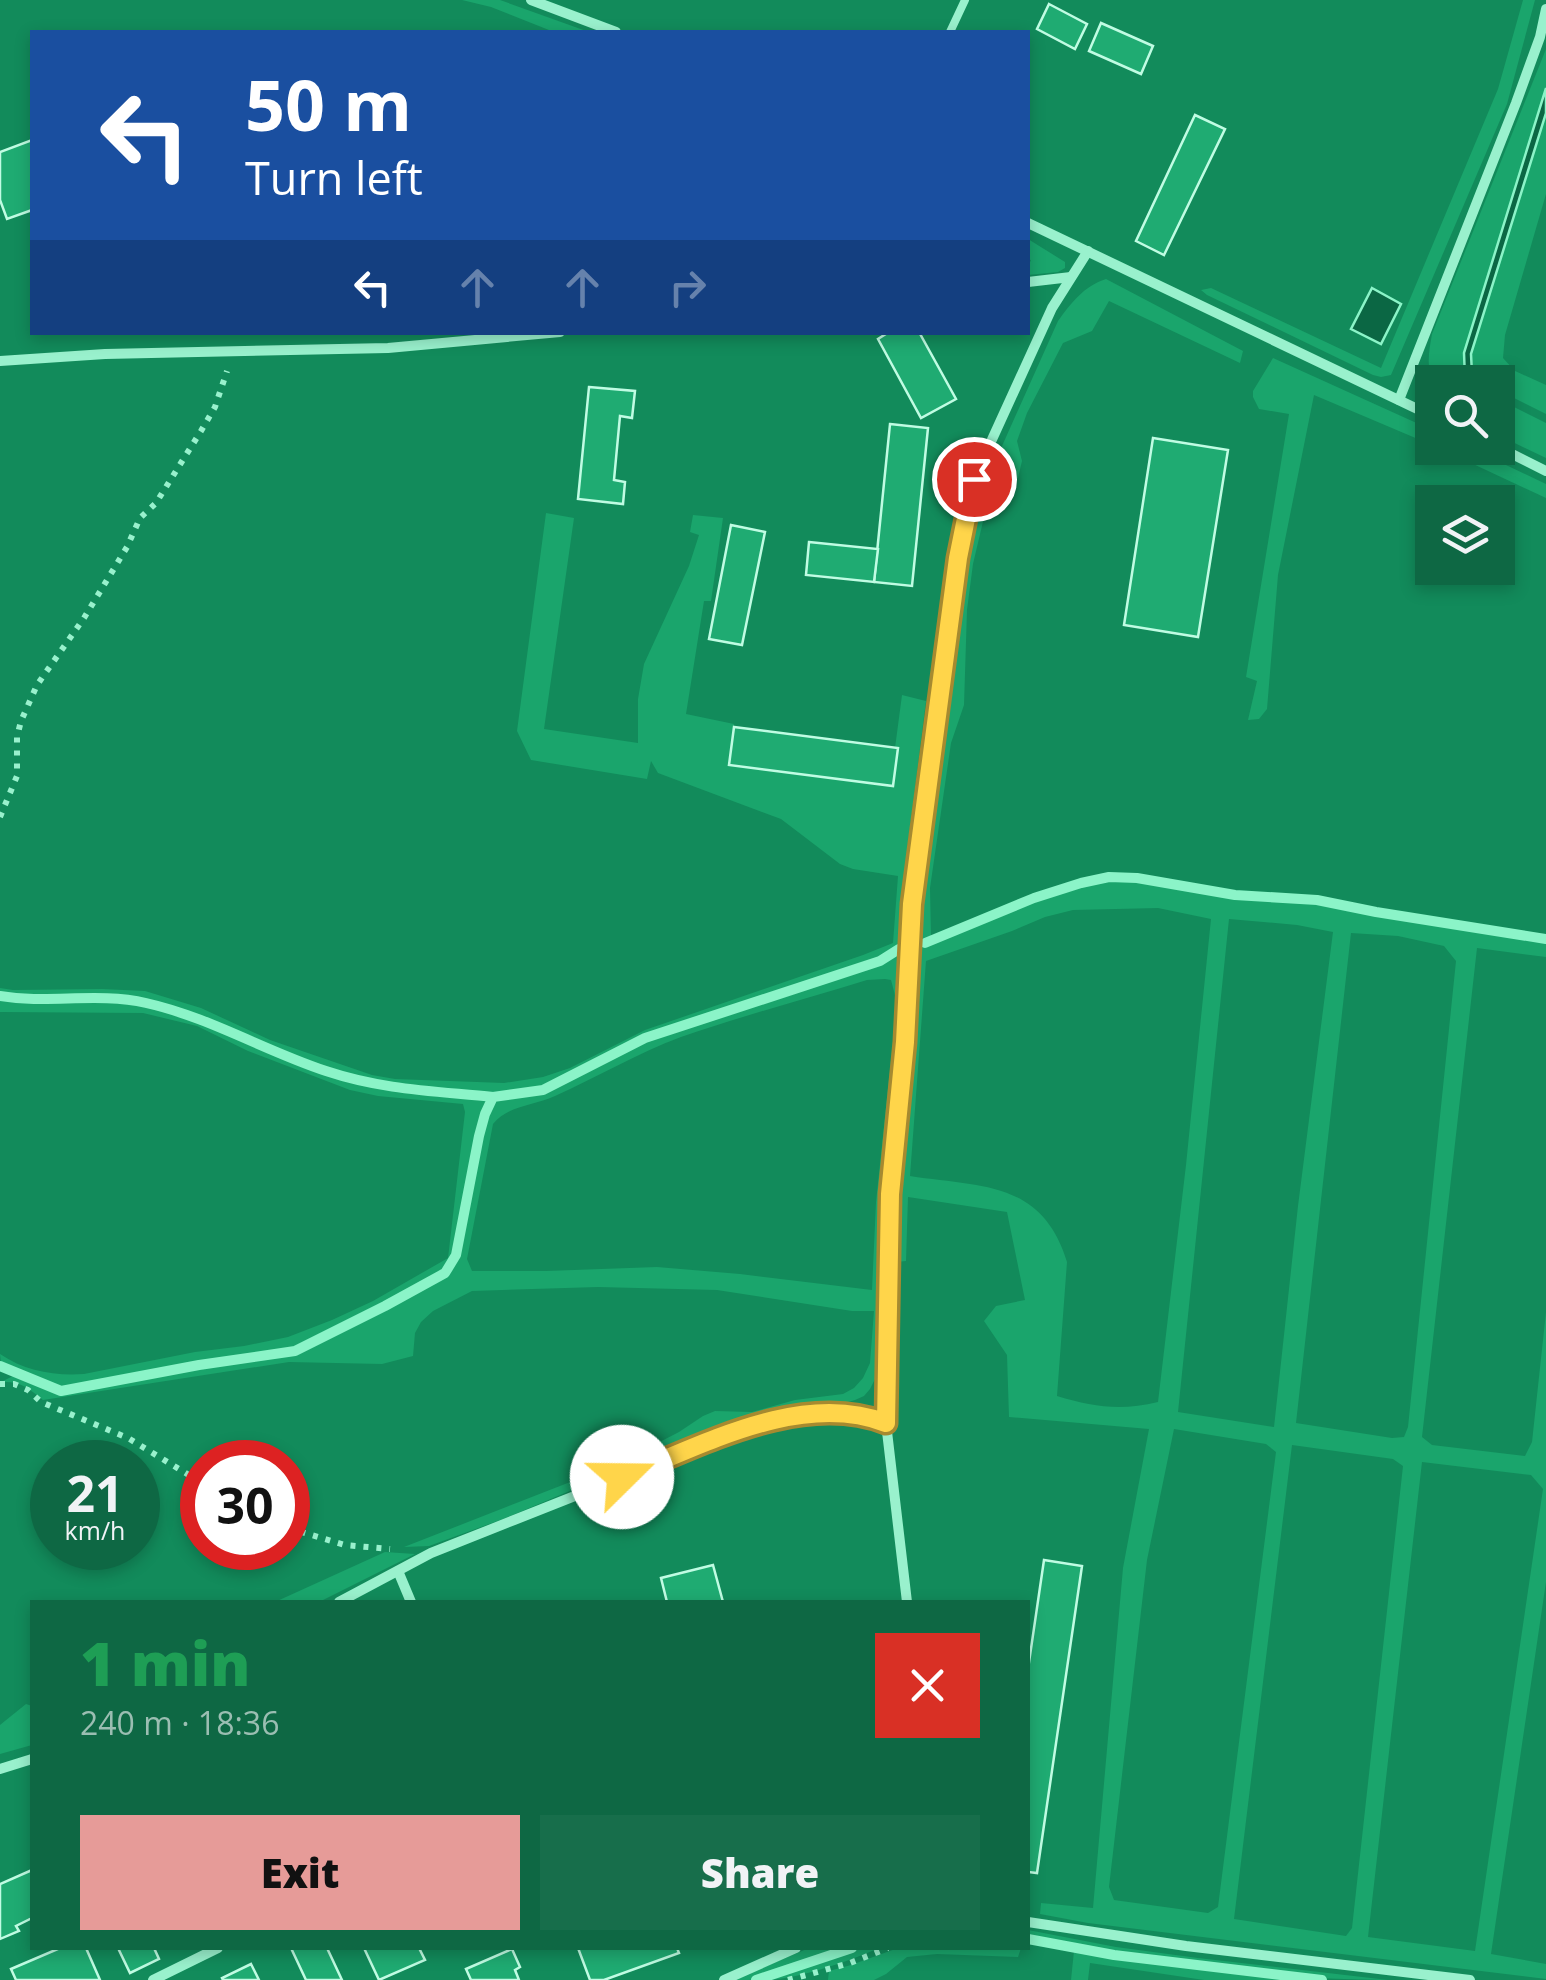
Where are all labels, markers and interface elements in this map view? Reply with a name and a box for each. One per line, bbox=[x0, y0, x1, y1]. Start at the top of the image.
text: 50 m bbox=[245, 56, 412, 152]
icon: left bbox=[80, 70, 210, 200]
text: Turn left bbox=[245, 147, 423, 208]
icon: left bbox=[345, 260, 400, 315]
icon: ahead bbox=[450, 260, 505, 315]
icon: ahead bbox=[555, 260, 610, 315]
icon: right bbox=[660, 260, 715, 315]
map controls bbox=[1415, 365, 1515, 585]
button: search bbox=[1415, 365, 1515, 465]
pin bbox=[932, 437, 1017, 522]
icon: arrive bbox=[947, 452, 1002, 507]
button: layers bbox=[1415, 485, 1515, 585]
position arrow bbox=[570, 1425, 674, 1529]
speed limit sign: 30 bbox=[180, 1440, 310, 1570]
text: 21 bbox=[66, 1459, 124, 1527]
text: km/h bbox=[65, 1513, 125, 1547]
text: 1 min bbox=[80, 1622, 250, 1704]
button: close bbox=[875, 1633, 980, 1738]
text: 240 m · 18:36 bbox=[80, 1701, 279, 1744]
button: Exit bbox=[80, 1815, 520, 1930]
button: Share bbox=[540, 1815, 980, 1930]

